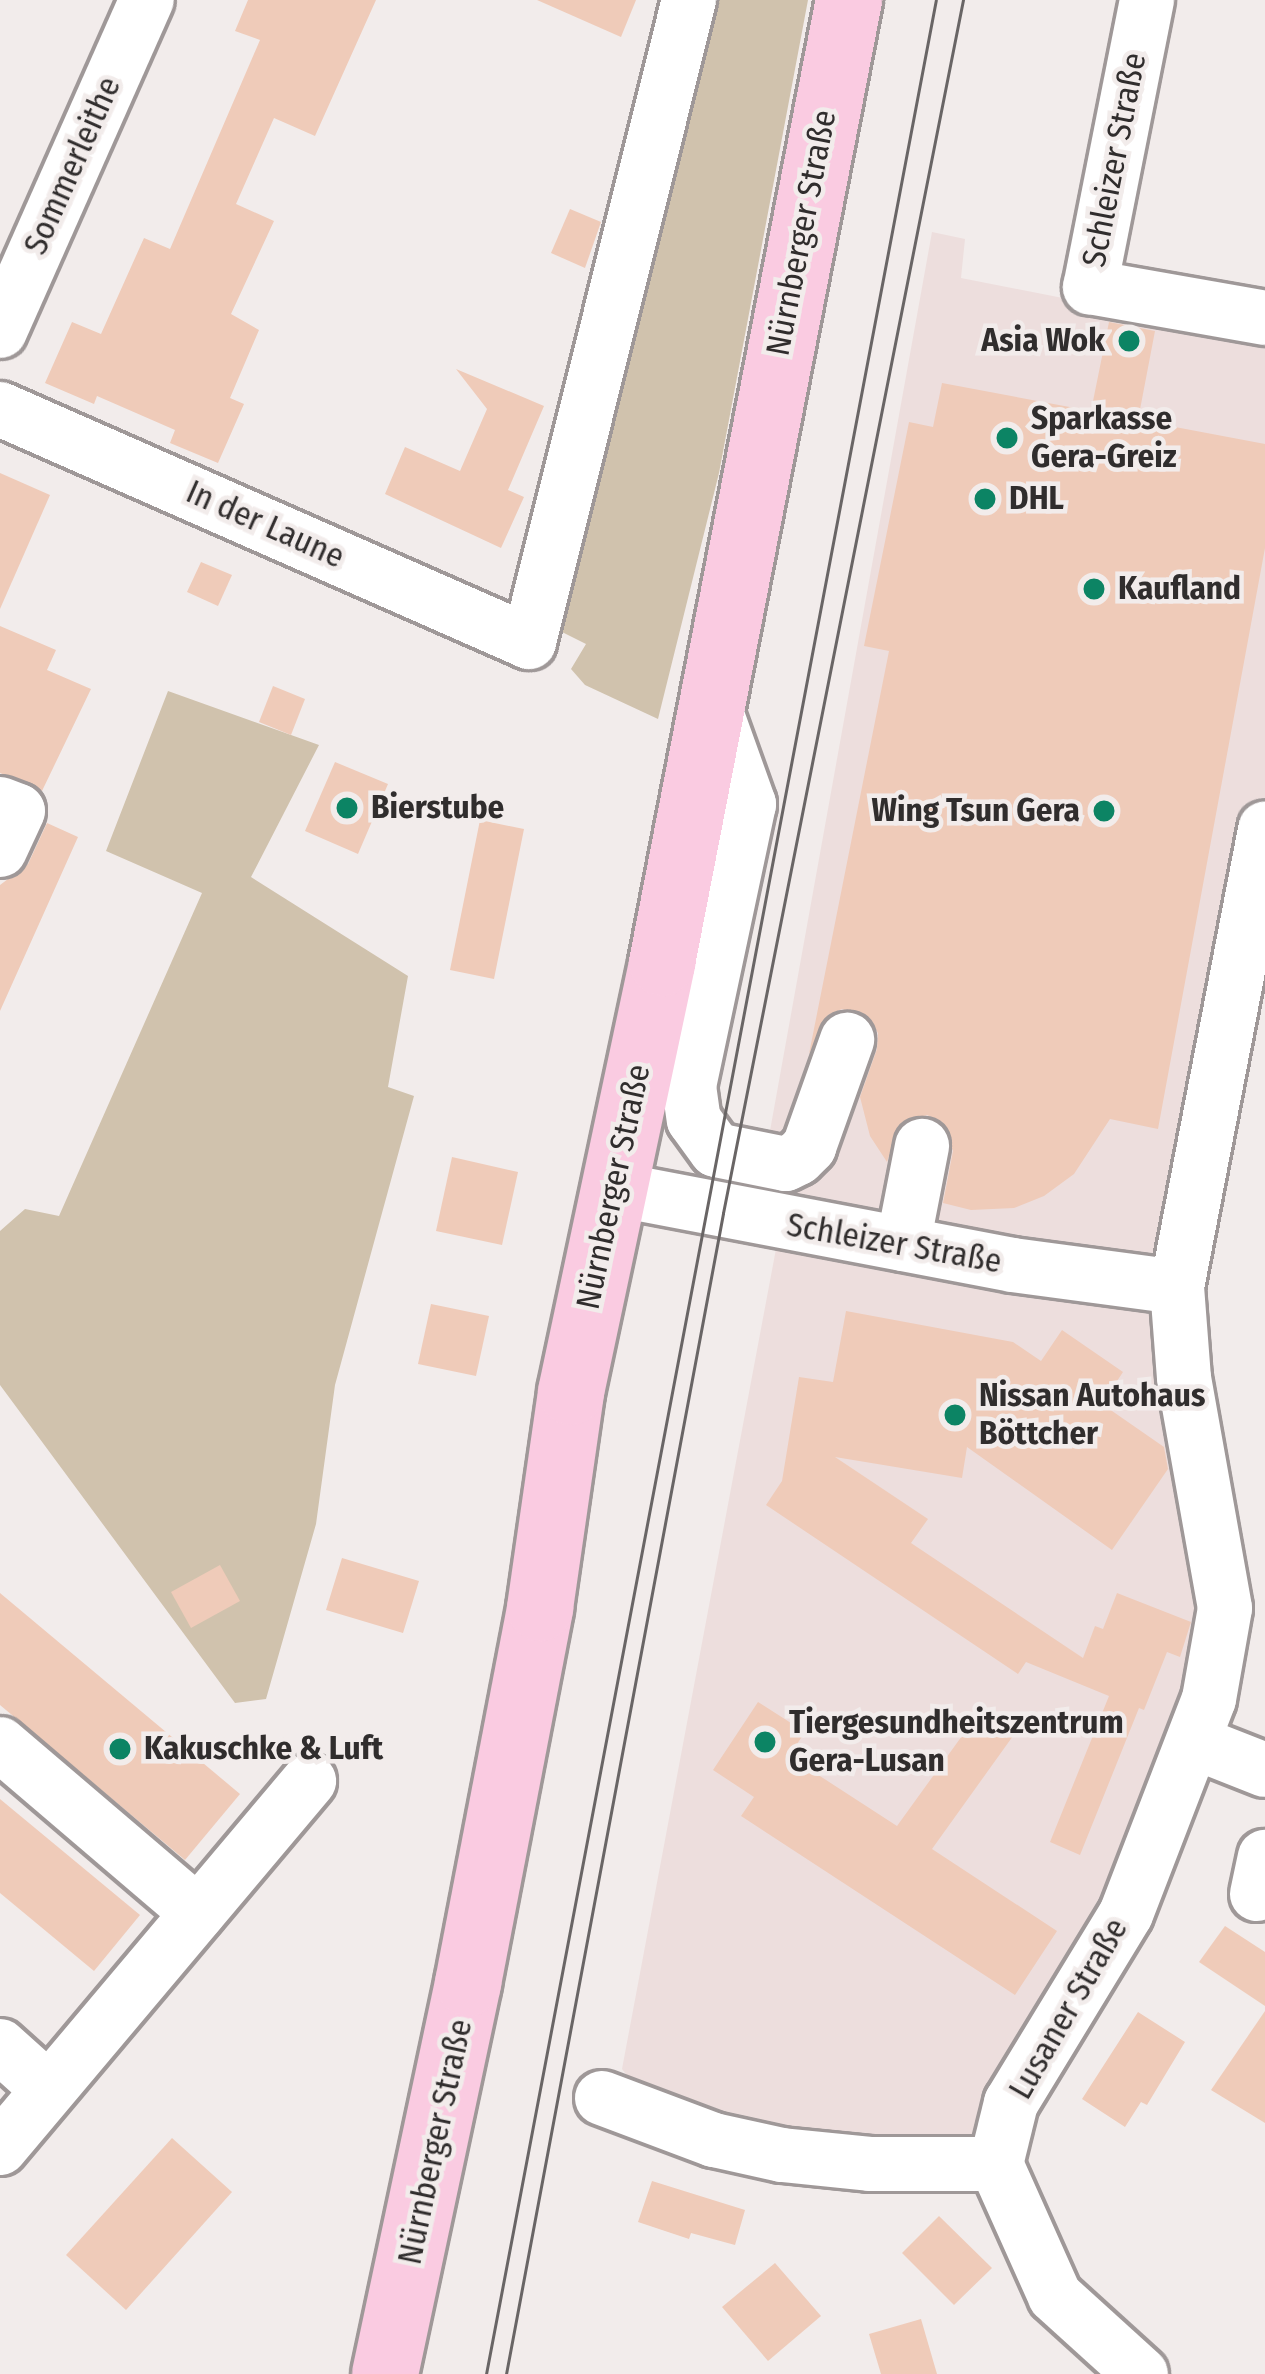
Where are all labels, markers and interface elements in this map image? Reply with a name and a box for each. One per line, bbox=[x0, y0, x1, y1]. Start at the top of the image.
street label: Schleizer Straße bbox=[1075, 50, 1155, 270]
street label: Sommerleithe bbox=[16, 71, 130, 261]
street label: Nürnberger Straße bbox=[759, 107, 845, 359]
place label: Asia Wok bbox=[981, 321, 1105, 361]
marker: Asia Wok bbox=[1116, 328, 1142, 354]
place label: Sparkasse Gera-Greiz bbox=[1031, 399, 1177, 477]
marker: Sparkasse Gera-Greiz bbox=[994, 425, 1020, 451]
street label: In der Laune bbox=[180, 473, 350, 577]
place label: DHL bbox=[1009, 479, 1064, 519]
marker: DHL bbox=[972, 486, 998, 512]
place label: Kaufland bbox=[1118, 569, 1241, 609]
marker: Kaufland bbox=[1081, 576, 1107, 602]
place label: Bierstube bbox=[371, 788, 504, 828]
place label: Wing Tsun Gera bbox=[871, 791, 1080, 831]
marker: Bierstube bbox=[334, 795, 360, 821]
marker: Wing Tsun Gera bbox=[1091, 798, 1117, 824]
street label: Nürnberger Straße bbox=[569, 1061, 659, 1313]
street label: Schleizer Straße bbox=[784, 1206, 1004, 1282]
place label: Nissan Autohaus Böttcher bbox=[979, 1376, 1205, 1454]
marker: Nissan Autohaus Böttcher bbox=[942, 1402, 968, 1428]
place label: Tiergesundheitszentrum Gera-Lusan bbox=[789, 1703, 1124, 1781]
place label: Kakuschke & Luft bbox=[144, 1729, 383, 1769]
marker: Tiergesundheitszentrum Gera-Lusan bbox=[752, 1729, 778, 1755]
marker: Kakuschke & Luft bbox=[107, 1736, 133, 1762]
street label: Lusaner Straße bbox=[1001, 1912, 1137, 2106]
street label: Nürnberger Straße bbox=[391, 2016, 481, 2268]

